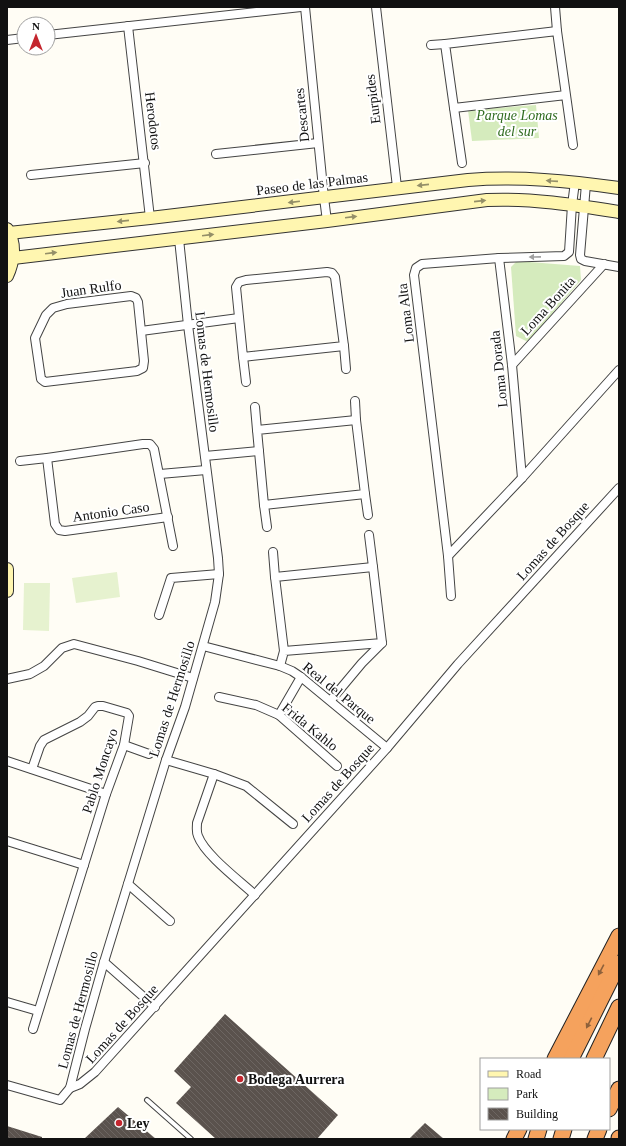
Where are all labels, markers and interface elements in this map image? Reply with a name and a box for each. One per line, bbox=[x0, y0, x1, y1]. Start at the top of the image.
north arrow bbox=[16, 16, 56, 56]
text: N bbox=[32, 20, 40, 32]
street label: Eurpides bbox=[363, 73, 383, 125]
street label: Descartes bbox=[292, 87, 312, 143]
street label: Herodotos bbox=[142, 91, 164, 151]
park label: Parque Lomas del sur bbox=[475, 108, 558, 139]
street label: Paseo de las Palmas bbox=[255, 170, 369, 198]
one-way arrow bbox=[546, 177, 558, 184]
one-way arrow bbox=[417, 181, 429, 188]
one-way arrow bbox=[288, 198, 300, 205]
one-way arrow bbox=[474, 198, 486, 204]
one-way arrow bbox=[345, 214, 357, 221]
one-way arrow bbox=[117, 218, 129, 224]
one-way arrow bbox=[202, 232, 214, 238]
one-way arrow bbox=[45, 250, 57, 256]
one-way arrow bbox=[528, 254, 541, 260]
street label: Loma Bonita bbox=[518, 273, 579, 338]
street label: Juan Rulfo bbox=[60, 277, 122, 301]
street label: Loma Alta bbox=[395, 282, 417, 343]
street label: Lomas de Hermosillo bbox=[192, 311, 222, 433]
street label: Loma Dorada bbox=[487, 329, 511, 408]
street label: Antonio Caso bbox=[72, 499, 150, 525]
street label: Lomas de Bosque bbox=[514, 499, 592, 583]
street label: Lomas de Hermosillo bbox=[146, 639, 198, 759]
street label: Real del Parque bbox=[300, 659, 378, 727]
street label: Frida Kahlo bbox=[279, 700, 341, 754]
street label: Pablo Moncayo bbox=[79, 727, 121, 815]
street label: Lomas de Bosque bbox=[299, 741, 377, 825]
street label: Lomas de Hermosillo bbox=[55, 949, 101, 1071]
one-way arrow bbox=[597, 964, 604, 976]
street label: Lomas de Bosque bbox=[83, 982, 161, 1066]
one-way arrow bbox=[586, 1017, 593, 1029]
legend bbox=[480, 1058, 610, 1130]
text: Road bbox=[516, 1067, 541, 1081]
place label: Bodega Aurrera bbox=[248, 1072, 345, 1087]
marker: Bodega Aurrera bbox=[235, 1074, 245, 1084]
text: Park bbox=[516, 1087, 538, 1101]
text: Building bbox=[516, 1107, 558, 1121]
place label: Ley bbox=[127, 1116, 150, 1131]
marker: Ley bbox=[114, 1118, 124, 1128]

